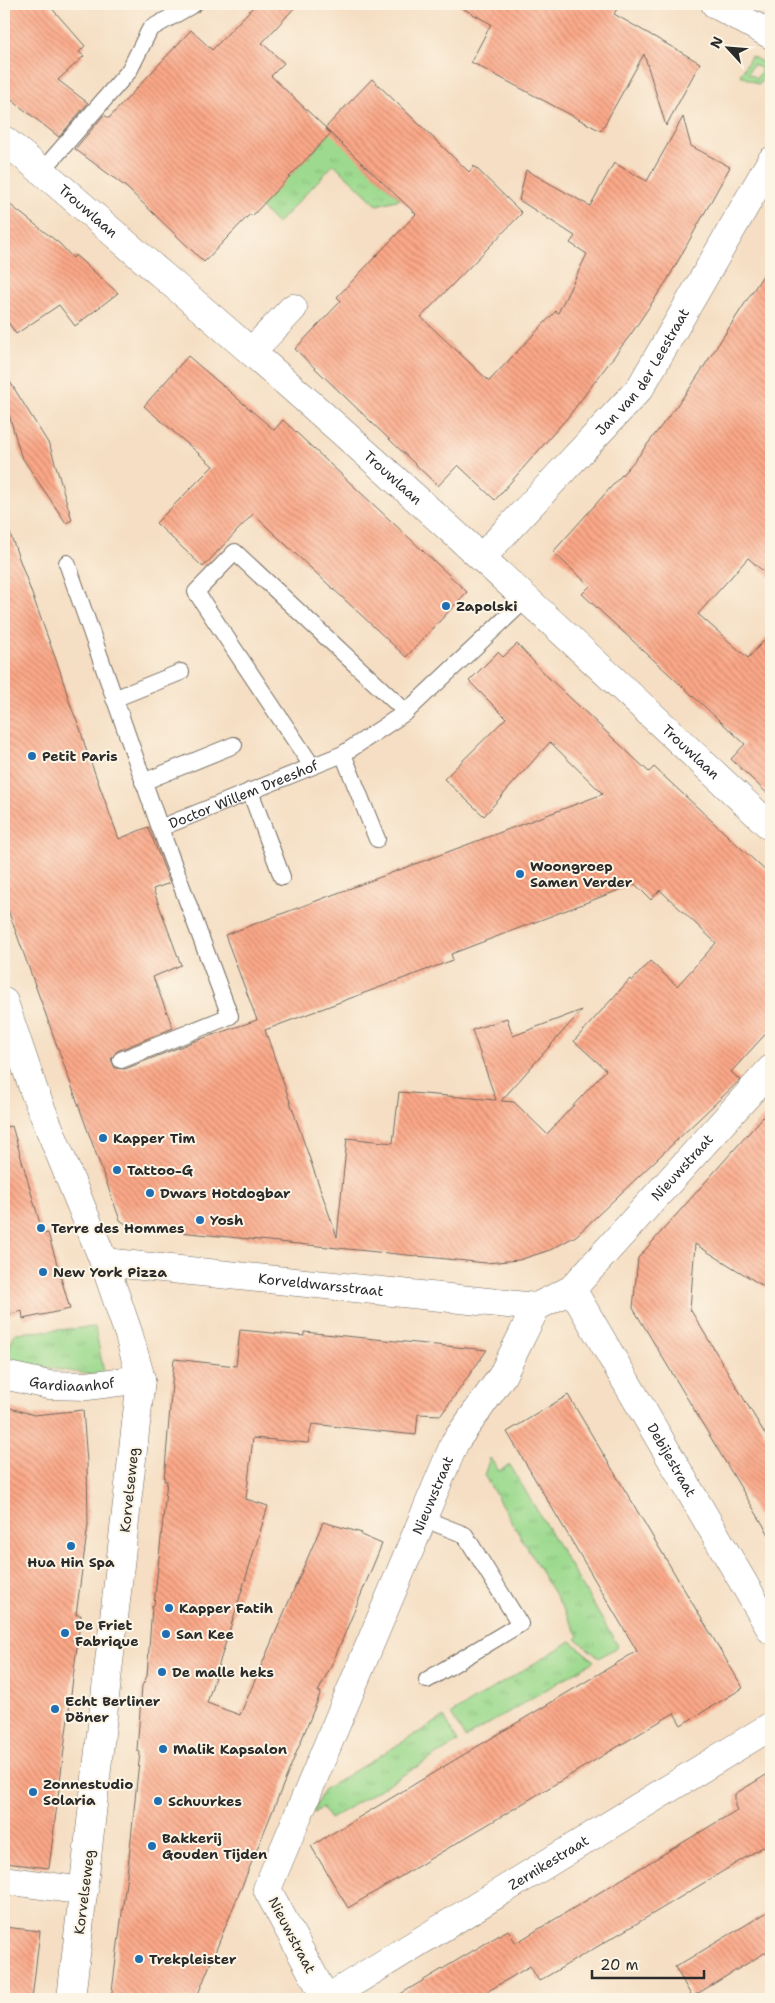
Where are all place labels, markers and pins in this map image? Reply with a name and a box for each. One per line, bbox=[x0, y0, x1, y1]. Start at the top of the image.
place label: Zapolski bbox=[456, 597, 517, 615]
marker: Zapolski bbox=[440, 600, 452, 612]
place label: Petit Paris bbox=[42, 747, 118, 765]
marker: Petit Paris bbox=[26, 750, 38, 762]
place label: Woongroep Samen Verder bbox=[530, 857, 633, 891]
marker: Woongroep Samen Verder bbox=[514, 868, 526, 880]
place label: Kapper Tim bbox=[113, 1129, 195, 1147]
marker: Kapper Tim bbox=[97, 1132, 109, 1144]
place label: Tattoo-G bbox=[127, 1161, 193, 1179]
marker: Tattoo-G bbox=[111, 1164, 123, 1176]
place label: Dwars Hotdogbar bbox=[160, 1184, 291, 1202]
marker: Dwars Hotdogbar bbox=[144, 1187, 156, 1199]
place label: Yosh bbox=[210, 1211, 243, 1229]
marker: Yosh bbox=[194, 1214, 206, 1226]
place label: Terre des Hommes bbox=[51, 1219, 185, 1237]
marker: Terre des Hommes bbox=[35, 1222, 47, 1234]
place label: New York Pizza bbox=[53, 1263, 167, 1281]
marker: New York Pizza bbox=[37, 1266, 49, 1278]
marker: Hua Hin Spa bbox=[65, 1540, 77, 1552]
place label: Hua Hin Spa bbox=[27, 1553, 115, 1571]
place label: Kapper Fatih bbox=[179, 1599, 273, 1617]
marker: Kapper Fatih bbox=[163, 1602, 175, 1614]
place label: De Friet Fabrique bbox=[75, 1616, 139, 1650]
place label: San Kee bbox=[176, 1625, 234, 1643]
marker: De Friet Fabrique bbox=[59, 1627, 71, 1639]
marker: San Kee bbox=[160, 1628, 172, 1640]
place label: De malle heks bbox=[172, 1663, 274, 1681]
marker: De malle heks bbox=[156, 1666, 168, 1678]
place label: Echt Berliner Döner bbox=[65, 1692, 161, 1726]
marker: Echt Berliner Döner bbox=[49, 1703, 61, 1715]
place label: Malik Kapsalon bbox=[173, 1740, 287, 1758]
marker: Malik Kapsalon bbox=[157, 1743, 169, 1755]
place label: Zonnestudio Solaria bbox=[43, 1775, 133, 1809]
marker: Zonnestudio Solaria bbox=[27, 1786, 39, 1798]
place label: Schuurkes bbox=[168, 1792, 242, 1810]
marker: Schuurkes bbox=[152, 1795, 164, 1807]
place label: Bakkerij Gouden Tijden bbox=[162, 1829, 267, 1863]
marker: Bakkerij Gouden Tijden bbox=[146, 1840, 158, 1852]
place label: Trekpleister bbox=[149, 1950, 237, 1968]
marker: Trekpleister bbox=[133, 1953, 145, 1965]

